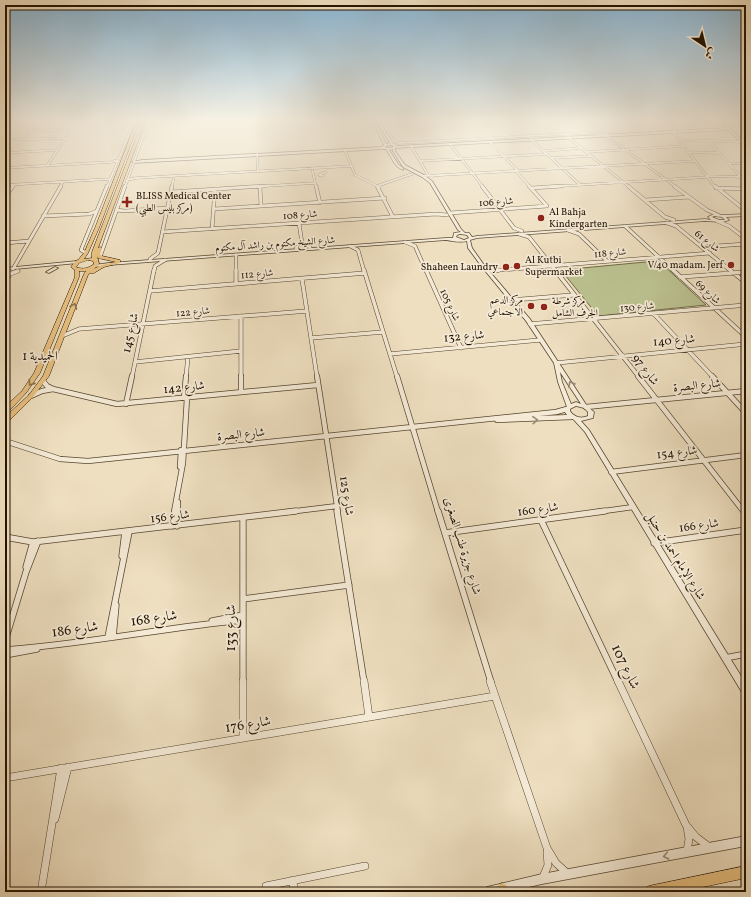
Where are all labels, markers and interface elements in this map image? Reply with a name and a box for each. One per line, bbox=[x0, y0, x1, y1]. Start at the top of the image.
north arrow bbox=[685, 26, 725, 66]
text: ش bbox=[701, 44, 719, 62]
place label: BLISS Medical Center (مركز بليس الطبي) bbox=[136, 189, 231, 217]
street label: شارع 106 bbox=[478, 194, 514, 212]
marker: BLISS Medical Center (مركز بليس الطبي) bbox=[121, 196, 133, 208]
place label: Al Bahja Kindergarten bbox=[549, 205, 608, 231]
street label: شارع 108 bbox=[282, 207, 318, 225]
marker: Al Bahja Kindergarten bbox=[536, 213, 546, 223]
street label: شارع 61 bbox=[690, 227, 723, 257]
street label: شارع الشيخ مكتوم بن راشد آل مكتوم bbox=[214, 233, 336, 257]
street label: شارع 118 bbox=[593, 245, 627, 263]
place label: Al Kutbi Supermarket bbox=[525, 253, 583, 279]
place label: V/40 madam. Jerf bbox=[648, 258, 725, 272]
place label: Shaheen Laundry bbox=[421, 260, 499, 274]
marker: V/40 madam. Jerf bbox=[726, 260, 736, 270]
marker: Al Kutbi Supermarket bbox=[512, 261, 522, 271]
marker: Shaheen Laundry bbox=[501, 262, 511, 272]
street label: شارع 112 bbox=[240, 266, 274, 284]
street label: شارع 69 bbox=[691, 277, 724, 309]
street label: شارع 105 bbox=[435, 287, 464, 324]
place label: مركز الدعم الاجتماعي bbox=[488, 293, 523, 320]
place label: مركز شرطة الجرف الشامل bbox=[552, 294, 598, 320]
street label: شارع 130 bbox=[619, 299, 655, 317]
marker: مركز الدعم الاجتماعي bbox=[526, 301, 536, 311]
one-way arrow bbox=[70, 302, 78, 309]
marker: مركز شرطة الجرف الشامل bbox=[539, 302, 549, 312]
street label: شارع 122 bbox=[175, 304, 211, 322]
street label: شارع 145 bbox=[119, 311, 145, 355]
street label: شارع 132 bbox=[443, 327, 485, 349]
street label: شارع 140 bbox=[652, 331, 696, 353]
district label: الحميدية 1 bbox=[22, 348, 58, 366]
street label: شارع 97 bbox=[626, 351, 662, 390]
street label: شارع البصرة bbox=[672, 376, 722, 398]
one-way arrow bbox=[29, 378, 36, 385]
street label: شارع 142 bbox=[163, 378, 206, 400]
one-way arrow bbox=[568, 381, 575, 388]
one-way arrow bbox=[532, 415, 538, 424]
street label: شارع البصرة bbox=[216, 425, 266, 447]
street label: شارع 154 bbox=[656, 443, 699, 465]
street label: شارع 125 bbox=[333, 475, 357, 518]
street label: شارع جزيرة طنب الصغرى bbox=[438, 495, 484, 597]
street label: شارع 160 bbox=[516, 499, 560, 523]
street label: شارع 156 bbox=[149, 507, 191, 529]
street label: شارع الإمام احمد بن حنبل bbox=[640, 509, 709, 604]
street label: شارع 166 bbox=[678, 515, 720, 539]
street label: شارع 133 bbox=[222, 605, 242, 651]
street label: شارع 168 bbox=[130, 606, 179, 633]
street label: شارع 186 bbox=[51, 617, 100, 644]
street label: شارع 107 bbox=[605, 641, 644, 693]
street label: شارع 176 bbox=[224, 712, 273, 739]
one-way arrow bbox=[663, 851, 670, 859]

